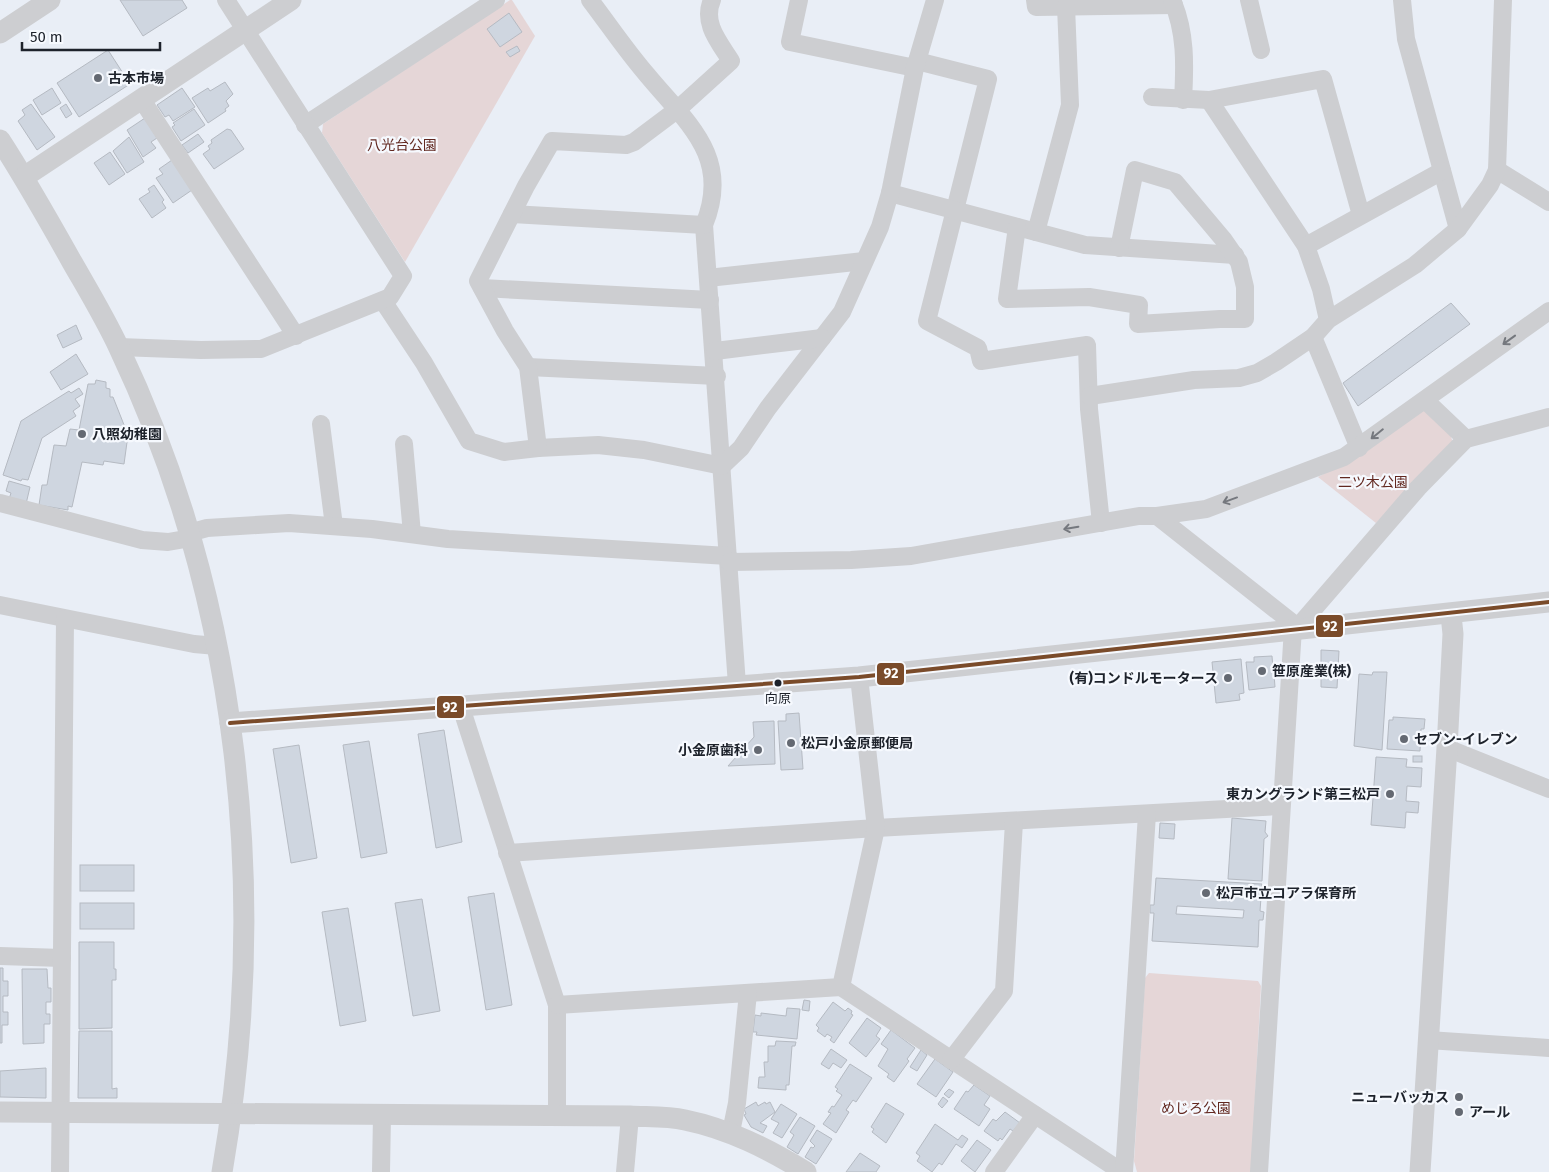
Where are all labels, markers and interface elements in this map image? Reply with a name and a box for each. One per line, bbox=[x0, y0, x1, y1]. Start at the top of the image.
scale bar bbox=[22, 20, 160, 52]
text: 50 m bbox=[30, 28, 63, 46]
place label: 古本市場 bbox=[108, 70, 164, 87]
marker: 古本市場 bbox=[92, 72, 104, 84]
park label: 八光台公園 bbox=[367, 137, 437, 154]
one-way arrow bbox=[1503, 334, 1517, 345]
place label: 八照幼稚園 bbox=[92, 426, 162, 443]
marker: 八照幼稚園 bbox=[76, 428, 88, 440]
one-way arrow bbox=[1371, 428, 1384, 439]
park label: 二ツ木公園 bbox=[1338, 474, 1408, 491]
one-way arrow bbox=[1223, 496, 1238, 505]
one-way arrow bbox=[1063, 523, 1079, 533]
line badge: 92 bbox=[1315, 614, 1344, 638]
text: 92 bbox=[1323, 618, 1337, 635]
line badge: 92 bbox=[876, 662, 905, 686]
place label: 笹原産業(株) bbox=[1272, 663, 1352, 680]
text: 92 bbox=[884, 665, 898, 682]
marker: 笹原産業(株) bbox=[1256, 665, 1268, 677]
place label: (有)コンドルモータース bbox=[1070, 670, 1218, 687]
marker: (有)コンドルモータース bbox=[1222, 672, 1234, 684]
marker: 向原 bbox=[773, 678, 783, 688]
place label: 向原 bbox=[765, 691, 791, 706]
line badge: 92 bbox=[436, 695, 465, 719]
text: 92 bbox=[443, 699, 457, 716]
place label: セブン-イレブン bbox=[1414, 731, 1518, 748]
marker: セブン-イレブン bbox=[1398, 733, 1410, 745]
place label: 松戸小金原郵便局 bbox=[801, 735, 913, 752]
marker: 松戸小金原郵便局 bbox=[785, 737, 797, 749]
place label: 小金原歯科 bbox=[678, 742, 748, 759]
marker: 小金原歯科 bbox=[752, 744, 764, 756]
place label: 東カングランド第三松戸 bbox=[1226, 786, 1380, 803]
marker: 東カングランド第三松戸 bbox=[1384, 788, 1396, 800]
place label: 松戸市立コアラ保育所 bbox=[1216, 885, 1356, 902]
marker: 松戸市立コアラ保育所 bbox=[1200, 887, 1212, 899]
place label: ニューバッカス bbox=[1351, 1089, 1449, 1106]
marker: ニューバッカス bbox=[1453, 1091, 1465, 1103]
park label: めじろ公園 bbox=[1161, 1100, 1231, 1117]
place label: アール bbox=[1469, 1104, 1510, 1121]
marker: アール bbox=[1453, 1106, 1465, 1118]

